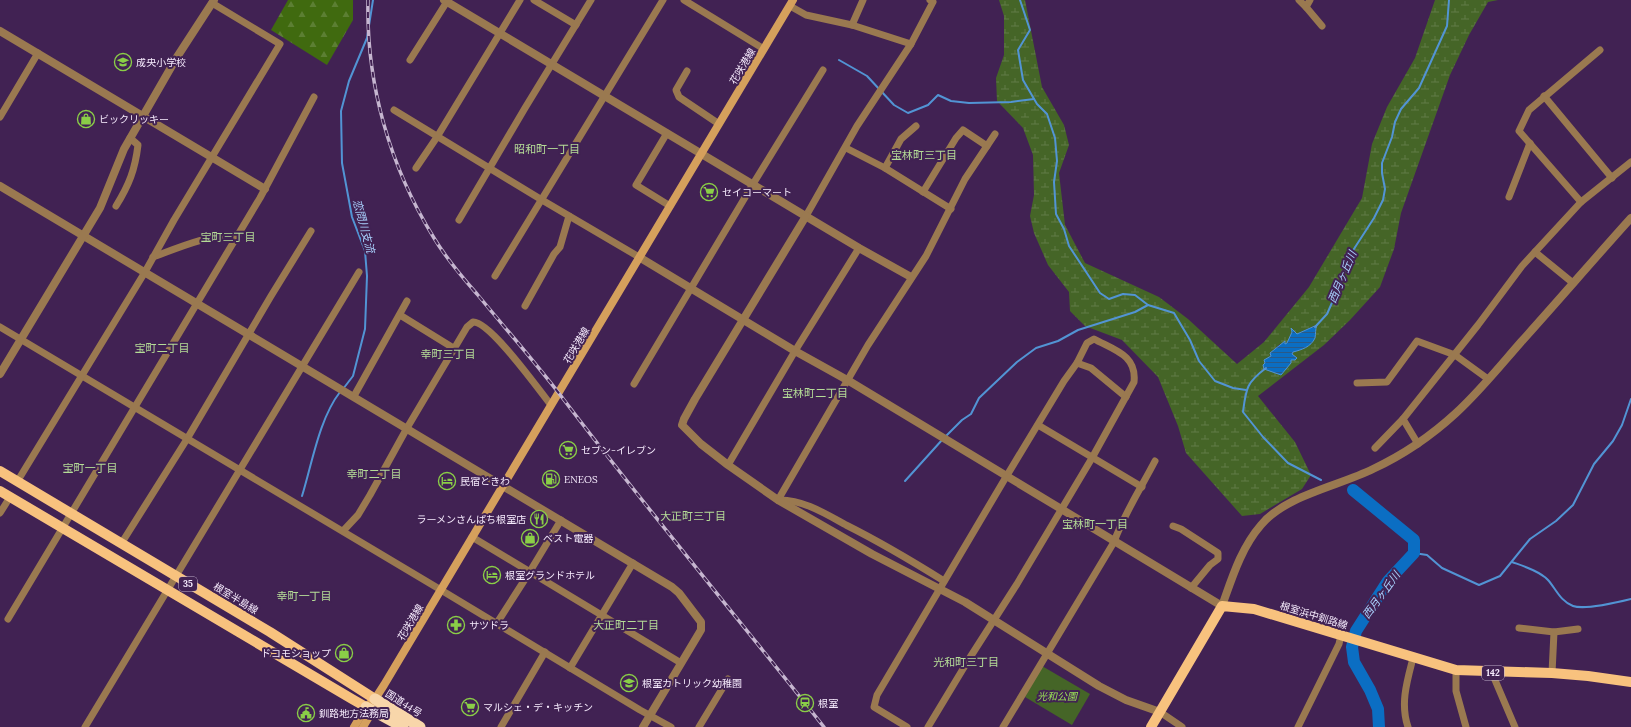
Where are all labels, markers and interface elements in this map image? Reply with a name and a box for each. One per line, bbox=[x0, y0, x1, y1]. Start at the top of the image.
street label: 花咲港線 bbox=[727, 46, 758, 87]
school or university icon: 成央小学校 bbox=[113, 52, 133, 72]
place label: 成央小学校 bbox=[136, 56, 186, 69]
shop icon: ビックリッキー bbox=[76, 109, 96, 129]
place label: ビックリッキー bbox=[99, 113, 169, 126]
district label: 昭和町一丁目 bbox=[514, 142, 580, 156]
district label: 宝林町三丁目 bbox=[891, 148, 957, 162]
supermarket icon: セイコーマート bbox=[699, 182, 719, 202]
place label: セイコーマート bbox=[722, 186, 792, 199]
water label: 恋問川支流 bbox=[350, 198, 378, 256]
district label: 宝町三丁目 bbox=[201, 230, 256, 244]
water label: 西月ヶ丘川 bbox=[1325, 248, 1360, 305]
street label: 花咲港線 bbox=[561, 325, 592, 366]
district label: 宝町二丁目 bbox=[135, 341, 190, 355]
district label: 幸町三丁目 bbox=[421, 347, 476, 361]
district label: 宝林町二丁目 bbox=[782, 386, 848, 400]
supermarket icon: セブン-イレブン bbox=[558, 440, 578, 460]
place label: セブン-イレブン bbox=[581, 444, 656, 457]
district label: 宝町一丁目 bbox=[63, 461, 118, 475]
district label: 幸町二丁目 bbox=[347, 467, 402, 481]
fuel station icon: ENEOS bbox=[541, 469, 561, 489]
hotel icon: 民宿ときわ bbox=[437, 471, 457, 491]
place label: ENEOS bbox=[564, 473, 598, 486]
place label: 民宿ときわ bbox=[460, 475, 510, 488]
restaurant icon: ラーメンさんぱち根室店 bbox=[529, 509, 549, 529]
district label: 大正町三丁目 bbox=[660, 509, 726, 523]
place label: ラーメンさんぱち根室店 bbox=[416, 513, 526, 526]
district label: 宝林町一丁目 bbox=[1062, 517, 1128, 531]
shop icon: ベスト電器 bbox=[520, 528, 540, 548]
place label: ベスト電器 bbox=[543, 532, 593, 545]
hotel icon: 根室グランドホテル bbox=[482, 565, 502, 585]
water label: 西月ヶ丘川 bbox=[1359, 568, 1403, 621]
place label: 根室グランドホテル bbox=[505, 569, 595, 582]
road number: 35 bbox=[179, 577, 197, 591]
street label: 根室半島線 bbox=[211, 580, 261, 617]
district label: 幸町一丁目 bbox=[277, 589, 332, 603]
street label: 根室浜中釧路線 bbox=[1278, 599, 1349, 632]
street label: 花咲港線 bbox=[395, 602, 426, 643]
pharmacy icon: サツドラ bbox=[446, 615, 466, 635]
district label: 大正町二丁目 bbox=[593, 618, 659, 632]
place label: サツドラ bbox=[469, 619, 509, 632]
shop icon: ドコモショップ bbox=[334, 643, 354, 663]
place label: ドコモショップ bbox=[261, 647, 331, 660]
district label: 光和町三丁目 bbox=[933, 655, 999, 669]
road number: 142 bbox=[1482, 666, 1504, 680]
school or university icon: 根室カトリック幼稚園 bbox=[619, 673, 639, 693]
place label: 根室カトリック幼稚園 bbox=[642, 677, 742, 690]
street label: 国道44号 bbox=[383, 687, 424, 720]
park label: 光和公園 bbox=[1037, 690, 1079, 703]
station icon: 根室 bbox=[795, 693, 815, 713]
supermarket icon: マルシェ・デ・キッチン bbox=[460, 697, 480, 717]
place label: 根室 bbox=[818, 697, 838, 710]
place label: マルシェ・デ・キッチン bbox=[483, 701, 593, 714]
public building icon: 釧路地方法務局 bbox=[296, 703, 316, 723]
place label: 釧路地方法務局 bbox=[319, 707, 389, 720]

